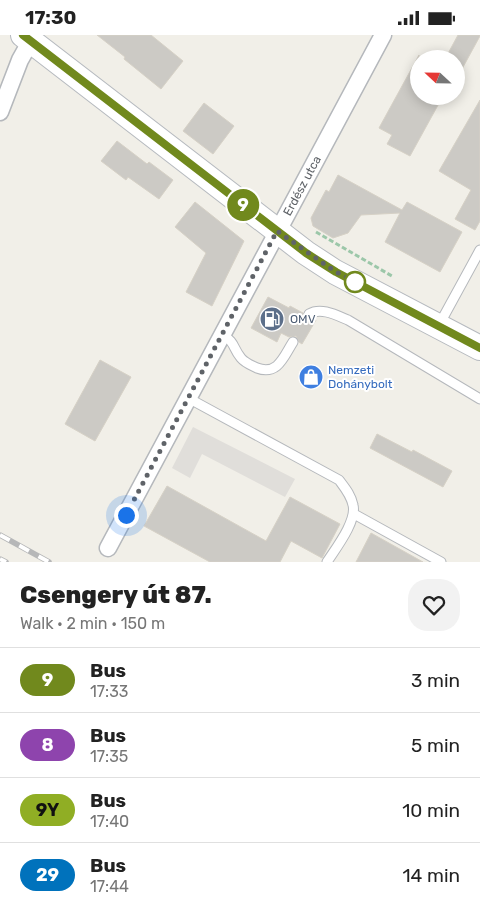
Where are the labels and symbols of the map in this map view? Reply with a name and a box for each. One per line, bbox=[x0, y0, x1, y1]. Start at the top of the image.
north arrow bbox=[410, 50, 465, 105]
street label: Erdész utca bbox=[280, 153, 324, 218]
line badge: 9 bbox=[227, 189, 259, 221]
unlabelled marker bbox=[344, 271, 366, 293]
fuel station icon: OMV bbox=[259, 306, 285, 332]
place label: OMV bbox=[290, 312, 316, 326]
place label: Nemzeti Dohánybolt bbox=[328, 363, 393, 391]
shop icon: Nemzeti Dohánybolt bbox=[298, 364, 324, 390]
your location bbox=[114, 503, 139, 528]

